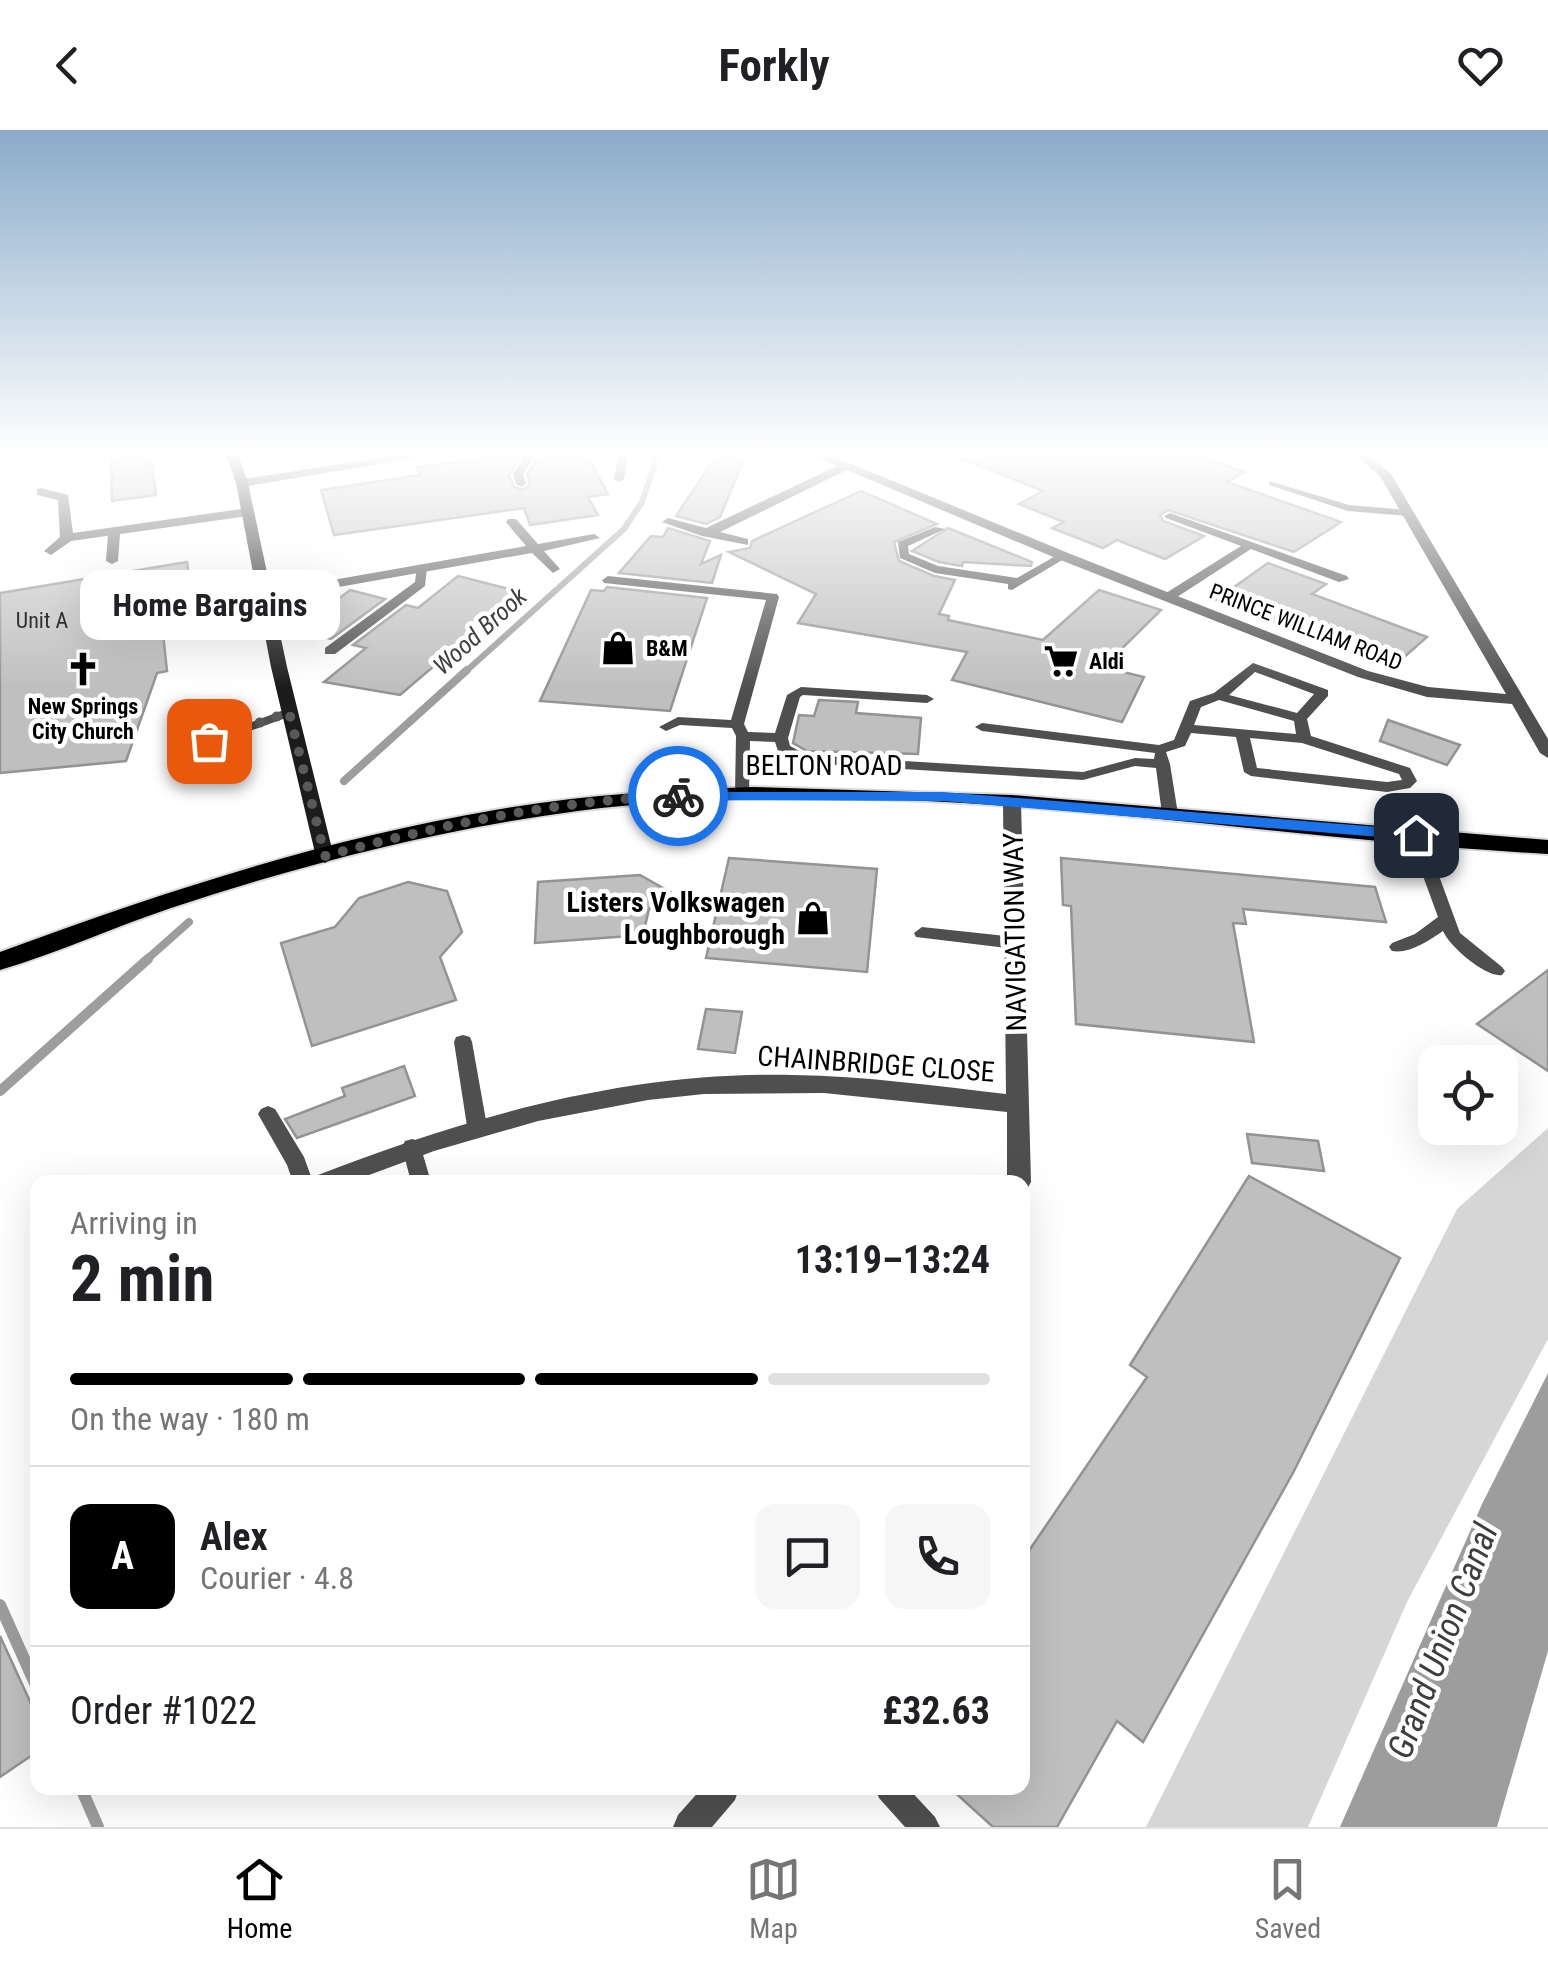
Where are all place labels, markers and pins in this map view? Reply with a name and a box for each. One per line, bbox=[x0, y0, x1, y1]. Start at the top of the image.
callout: Home Bargains bbox=[79, 571, 339, 641]
shop icon: B&M bbox=[599, 629, 637, 667]
place label: B&M bbox=[646, 636, 688, 661]
supermarket icon: Aldi bbox=[1042, 642, 1080, 680]
place label: Aldi bbox=[1089, 649, 1124, 674]
church icon: New Springs City Church bbox=[64, 650, 102, 688]
place label: New Springs City Church bbox=[28, 694, 138, 744]
pin bbox=[167, 699, 252, 784]
pin bbox=[1374, 793, 1459, 878]
place label: Listers Volkswagen Loughborough bbox=[567, 886, 785, 951]
shop icon: Listers Volkswagen Loughborough bbox=[794, 899, 832, 937]

